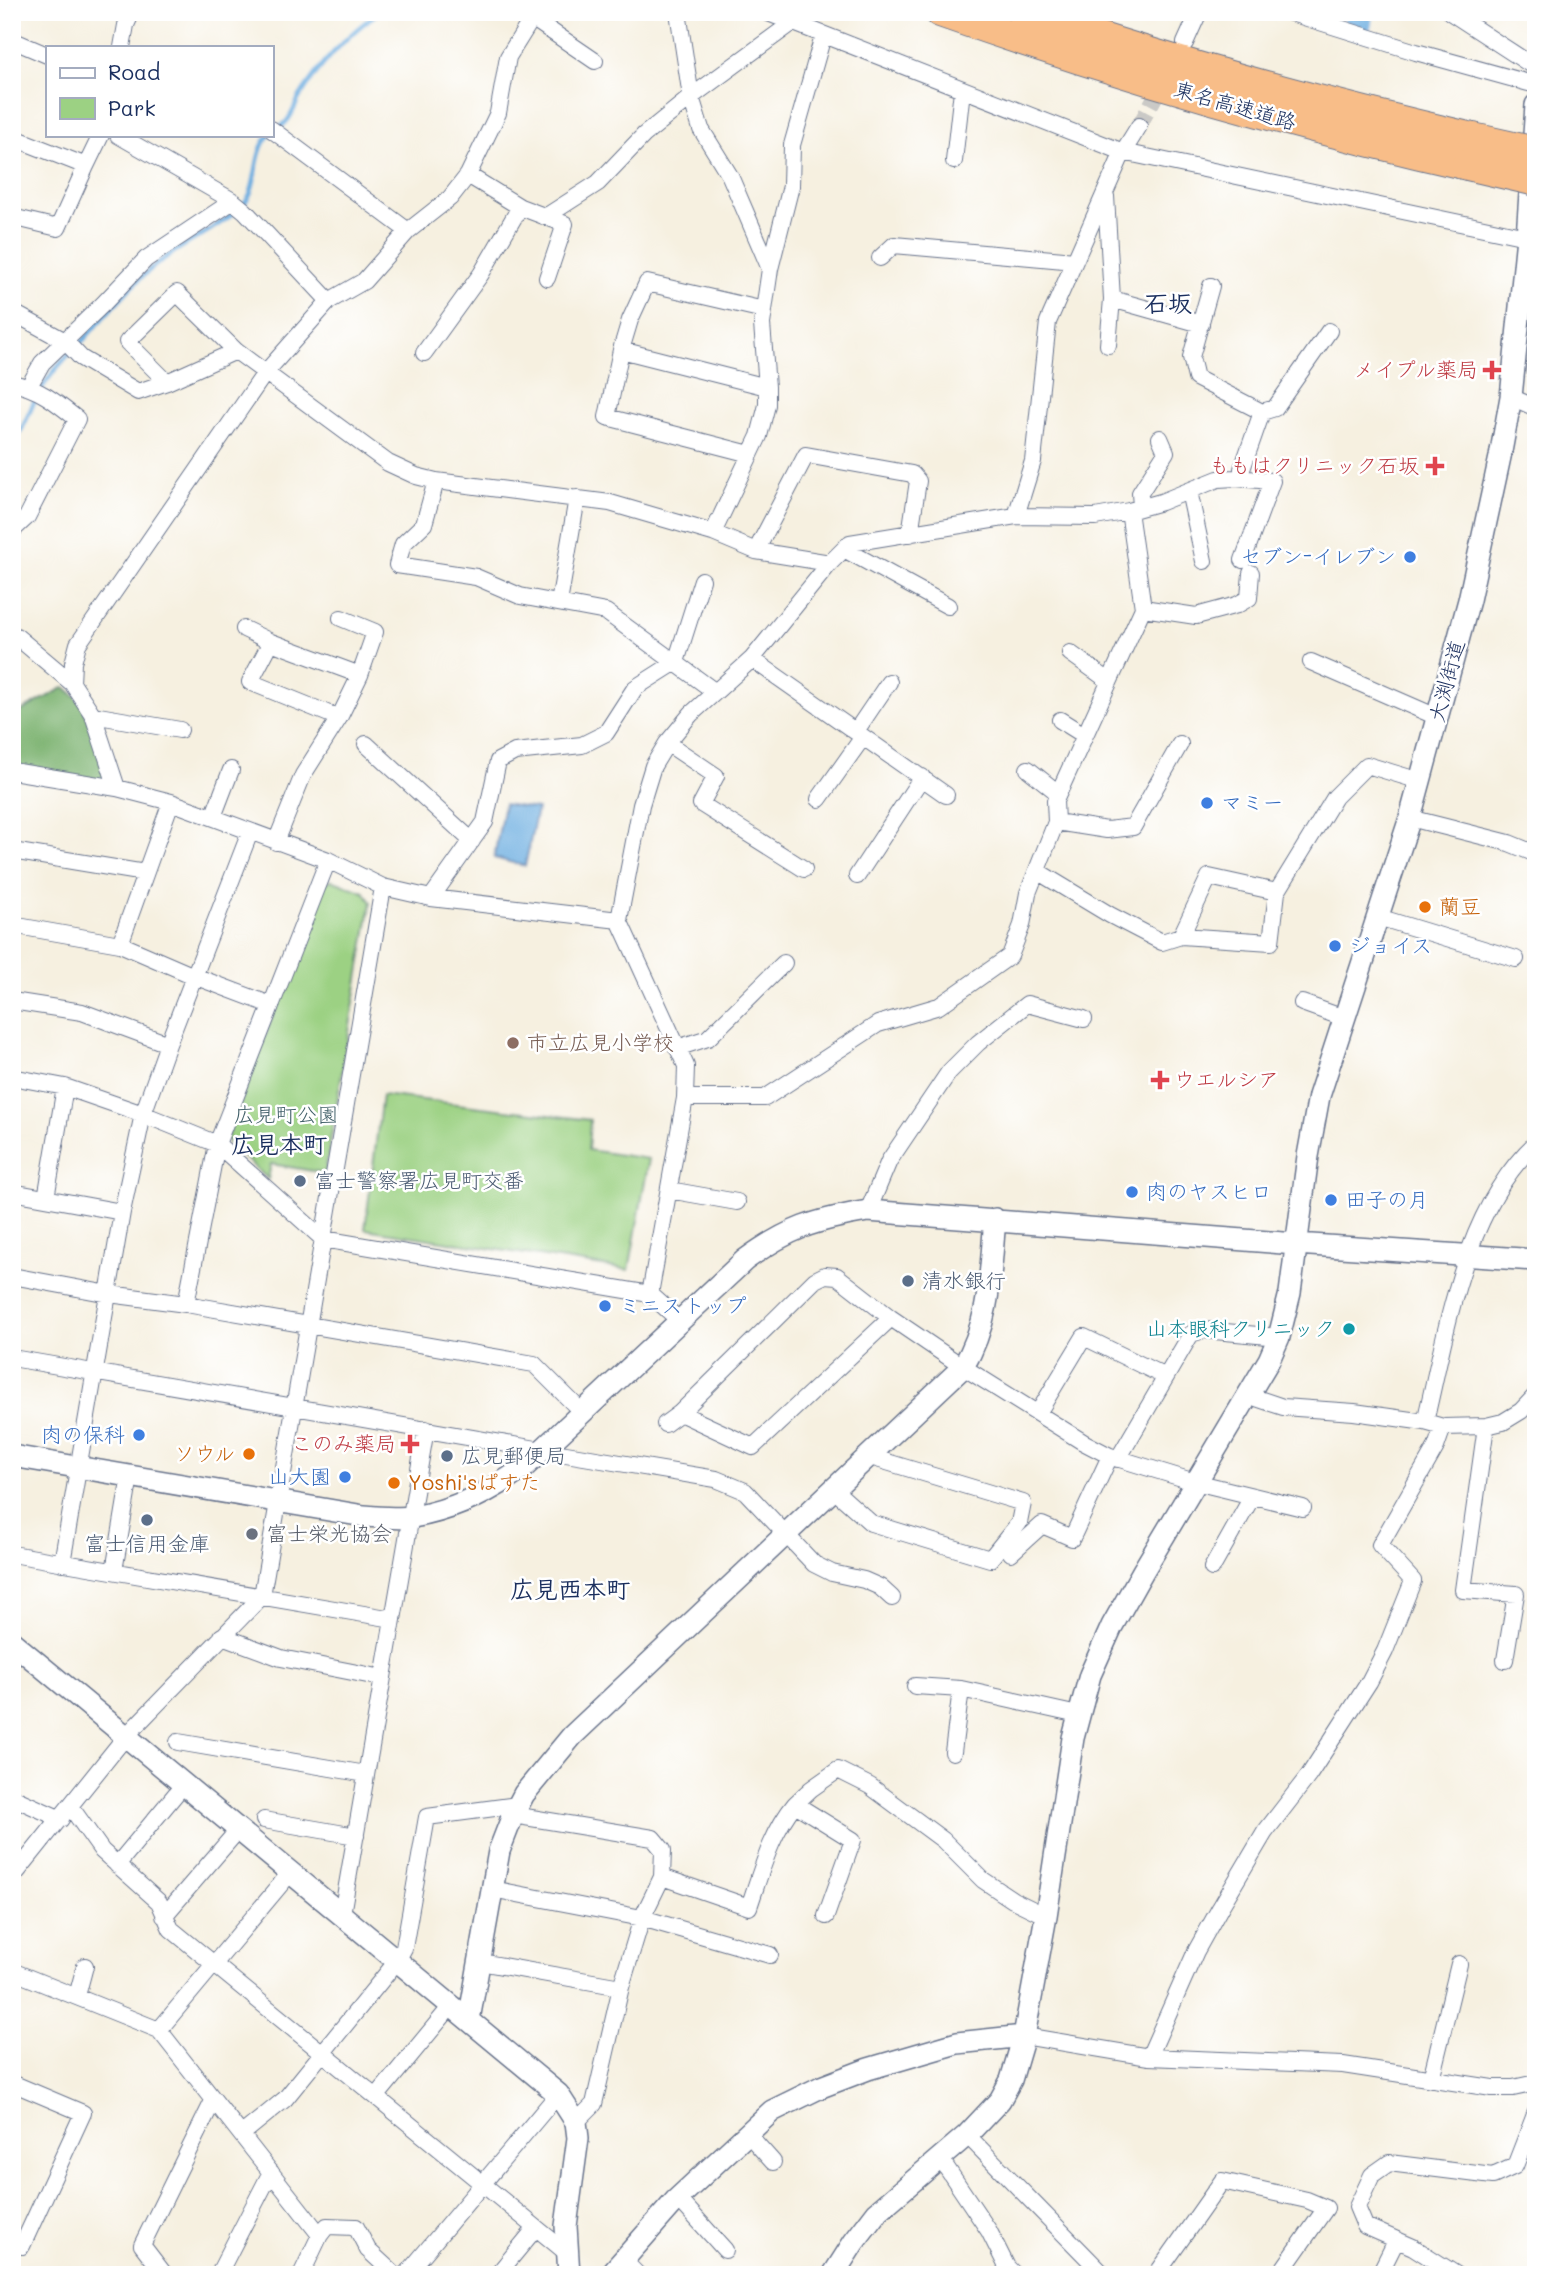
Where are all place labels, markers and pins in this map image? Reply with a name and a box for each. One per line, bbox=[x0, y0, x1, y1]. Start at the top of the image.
place label: メイプル薬局 bbox=[1353, 355, 1478, 382]
marker: メイプル薬局 bbox=[1484, 362, 1500, 378]
place label: ももはクリニック石坂 bbox=[1209, 451, 1419, 478]
marker: ももはクリニック石坂 bbox=[1425, 456, 1445, 476]
place label: セブン-イレブン bbox=[1240, 542, 1396, 569]
marker: セブン-イレブン bbox=[1402, 549, 1418, 565]
place label: マミー bbox=[1221, 788, 1284, 815]
marker: マミー bbox=[1199, 795, 1215, 811]
place label: 蘭豆 bbox=[1439, 892, 1481, 919]
marker: 蘭豆 bbox=[1417, 899, 1433, 915]
place label: ジョイス bbox=[1349, 931, 1432, 958]
marker: ジョイス bbox=[1327, 938, 1343, 954]
place label: 市立広見小学校 bbox=[527, 1028, 674, 1055]
marker: 市立広見小学校 bbox=[505, 1035, 521, 1051]
place label: ウエルシア bbox=[1174, 1065, 1279, 1092]
marker: ウエルシア bbox=[1152, 1072, 1168, 1088]
place label: 富士警察署広見町交番 bbox=[314, 1166, 524, 1193]
marker: 富士警察署広見町交番 bbox=[292, 1173, 308, 1189]
place label: 肉のヤスヒロ bbox=[1146, 1177, 1272, 1204]
marker: 肉のヤスヒロ bbox=[1124, 1184, 1140, 1200]
place label: 田子の月 bbox=[1345, 1185, 1429, 1212]
marker: 田子の月 bbox=[1323, 1192, 1339, 1208]
place label: 清水銀行 bbox=[922, 1266, 1006, 1293]
marker: 清水銀行 bbox=[900, 1273, 916, 1289]
place label: ミニストップ bbox=[619, 1291, 747, 1318]
marker: ミニストップ bbox=[597, 1298, 613, 1314]
place label: 山本眼科クリニック bbox=[1146, 1314, 1335, 1341]
marker: 山本眼科クリニック bbox=[1341, 1321, 1357, 1337]
place label: 肉の保科 bbox=[41, 1420, 125, 1447]
marker: 肉の保科 bbox=[131, 1427, 147, 1443]
place label: このみ薬局 bbox=[291, 1429, 396, 1456]
marker: このみ薬局 bbox=[402, 1436, 418, 1452]
place label: ソウル bbox=[174, 1439, 235, 1466]
place label: 広見郵便局 bbox=[461, 1441, 566, 1468]
marker: ソウル bbox=[241, 1446, 257, 1462]
marker: 広見郵便局 bbox=[439, 1448, 455, 1464]
place label: 山大園 bbox=[268, 1462, 331, 1489]
place label: Yoshi'sぱすた bbox=[408, 1468, 541, 1495]
marker: 山大園 bbox=[337, 1469, 353, 1485]
marker: Yoshi'sぱすた bbox=[386, 1475, 402, 1491]
marker: 富士信用金庫 bbox=[139, 1512, 155, 1528]
place label: 富士栄光協会 bbox=[266, 1519, 392, 1546]
marker: 富士栄光協会 bbox=[244, 1526, 260, 1542]
place label: 富士信用金庫 bbox=[84, 1529, 210, 1556]

